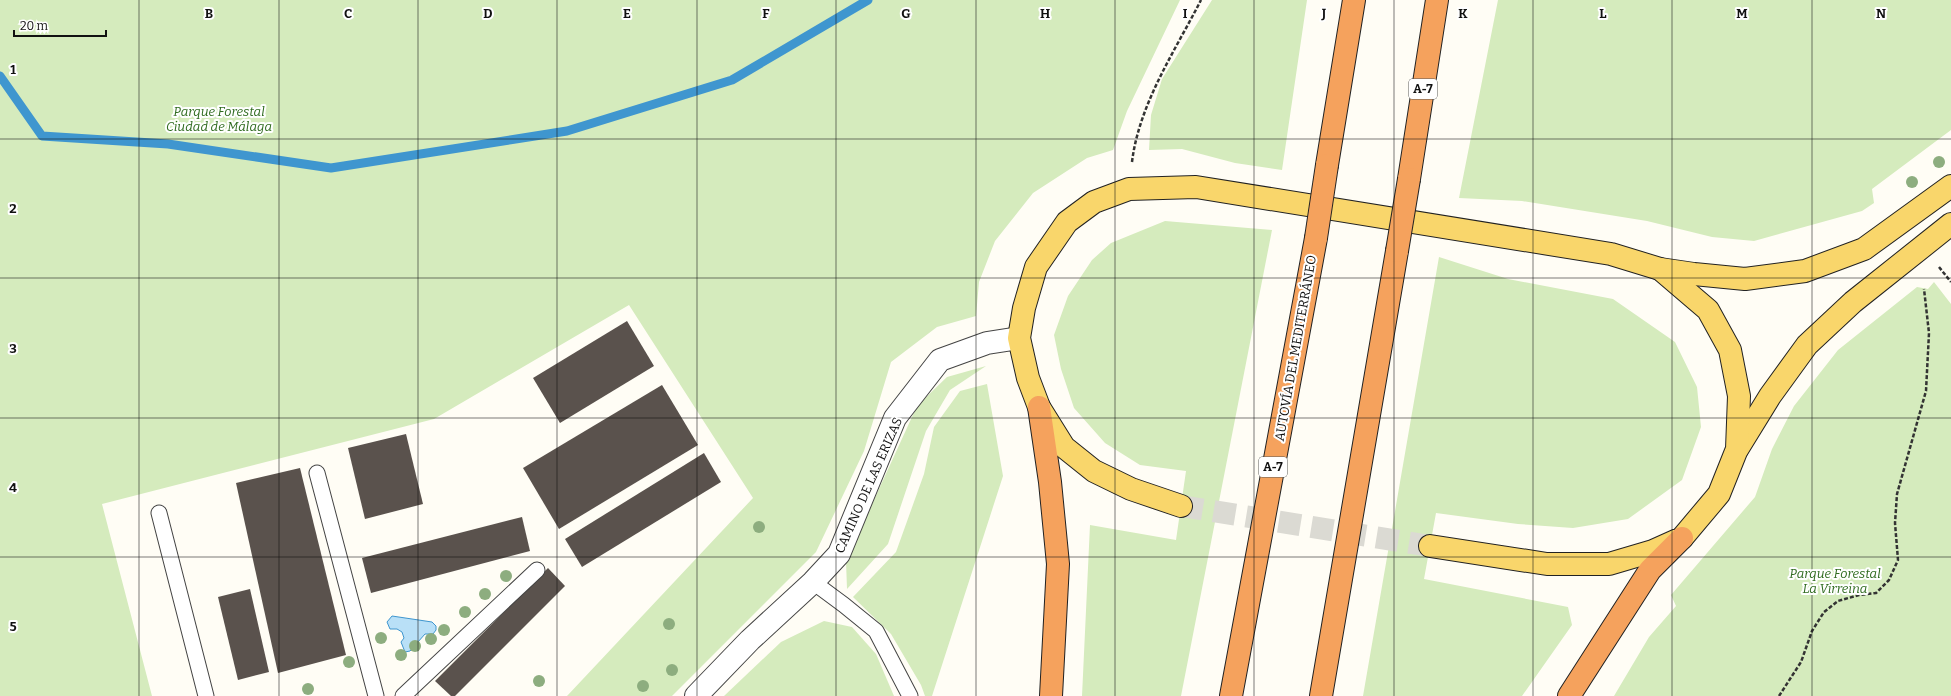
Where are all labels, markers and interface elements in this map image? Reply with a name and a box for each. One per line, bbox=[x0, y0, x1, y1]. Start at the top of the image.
text: B bbox=[205, 6, 213, 21]
text: C bbox=[344, 6, 352, 21]
text: D bbox=[483, 6, 493, 21]
text: E bbox=[623, 6, 631, 21]
text: F bbox=[762, 6, 770, 21]
text: G bbox=[901, 6, 911, 21]
text: H bbox=[1040, 6, 1050, 21]
text: I bbox=[1183, 6, 1188, 21]
text: J bbox=[1321, 6, 1327, 21]
text: K bbox=[1458, 6, 1468, 21]
text: L bbox=[1599, 6, 1607, 21]
text: M bbox=[1736, 6, 1748, 21]
text: N bbox=[1876, 6, 1886, 21]
scale bar bbox=[14, 12, 106, 38]
text: 20 m bbox=[20, 19, 49, 33]
text: 1 bbox=[10, 62, 16, 77]
road number: A-7 bbox=[1409, 79, 1437, 99]
park label: Parque Forestal Ciudad de Málaga bbox=[166, 104, 272, 134]
text: 2 bbox=[9, 201, 17, 216]
street label: AUTOVÍA DEL MEDITERRÁNEO bbox=[1272, 254, 1319, 442]
text: 3 bbox=[9, 341, 17, 356]
street label: CAMINO DE LAS ERIZAS bbox=[832, 415, 905, 555]
road number: A-7 bbox=[1259, 457, 1287, 477]
text: 4 bbox=[9, 480, 17, 495]
park label: Parque Forestal La Virreina bbox=[1789, 566, 1881, 596]
text: 5 bbox=[9, 619, 17, 634]

